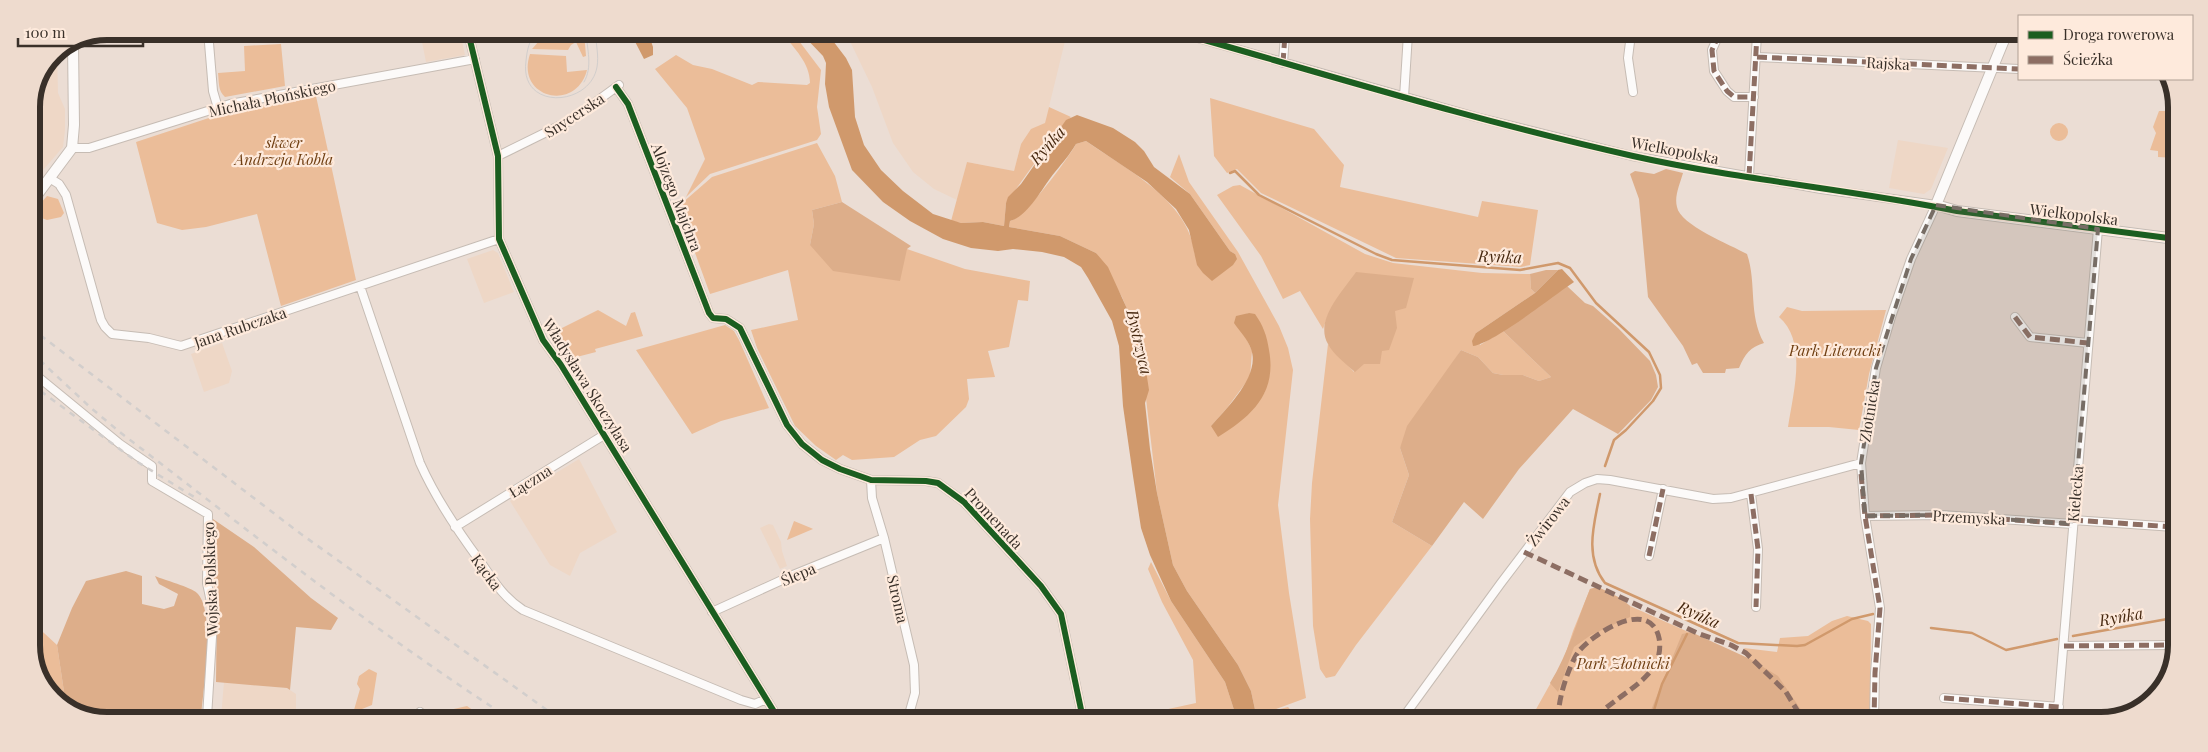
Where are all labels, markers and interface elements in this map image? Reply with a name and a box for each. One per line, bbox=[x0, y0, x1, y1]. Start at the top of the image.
scale bar bbox=[18, 15, 142, 47]
legend bbox=[2018, 15, 2193, 80]
text: 100 m bbox=[25, 22, 66, 42]
text: Droga rowerowa bbox=[2063, 24, 2175, 44]
text: Ścieżka bbox=[2063, 49, 2114, 69]
street label: Rajska bbox=[1866, 52, 1911, 74]
street label: Michała Płońskiego bbox=[207, 75, 337, 121]
street label: Snycerska bbox=[540, 88, 608, 142]
water label: Ryńka bbox=[1024, 121, 1069, 169]
park label: skwer Andrzeja Kobla bbox=[233, 132, 333, 169]
street label: Wielkopolska bbox=[1628, 132, 1721, 168]
street label: Alojzego Majchra bbox=[647, 139, 707, 255]
street label: Wielkopolska bbox=[2028, 199, 2120, 229]
water label: Ryńka bbox=[1477, 245, 1522, 267]
street label: Jana Rubczaka bbox=[190, 302, 289, 352]
water label: Bystrzyca bbox=[1122, 306, 1158, 377]
street label: Władysława Skoczylasa bbox=[538, 314, 638, 456]
park label: Park Literacki bbox=[1788, 340, 1881, 360]
street label: Złotnicka bbox=[1854, 378, 1884, 444]
street label: Łączna bbox=[505, 460, 556, 502]
street label: Kielecka bbox=[2063, 465, 2087, 523]
street label: Promenada bbox=[960, 483, 1028, 553]
street label: Żwirowa bbox=[1522, 492, 1574, 550]
street label: Przemyska bbox=[1932, 505, 2007, 529]
street label: Wojska Polskiego bbox=[198, 521, 222, 638]
street label: Kącka bbox=[467, 550, 507, 595]
street label: Ślepa bbox=[778, 558, 819, 590]
street label: Stroma bbox=[883, 573, 913, 626]
water label: Ryńka bbox=[1674, 595, 1723, 633]
water label: Ryńka bbox=[2096, 602, 2145, 630]
park label: Park Złotnicki bbox=[1575, 653, 1670, 673]

